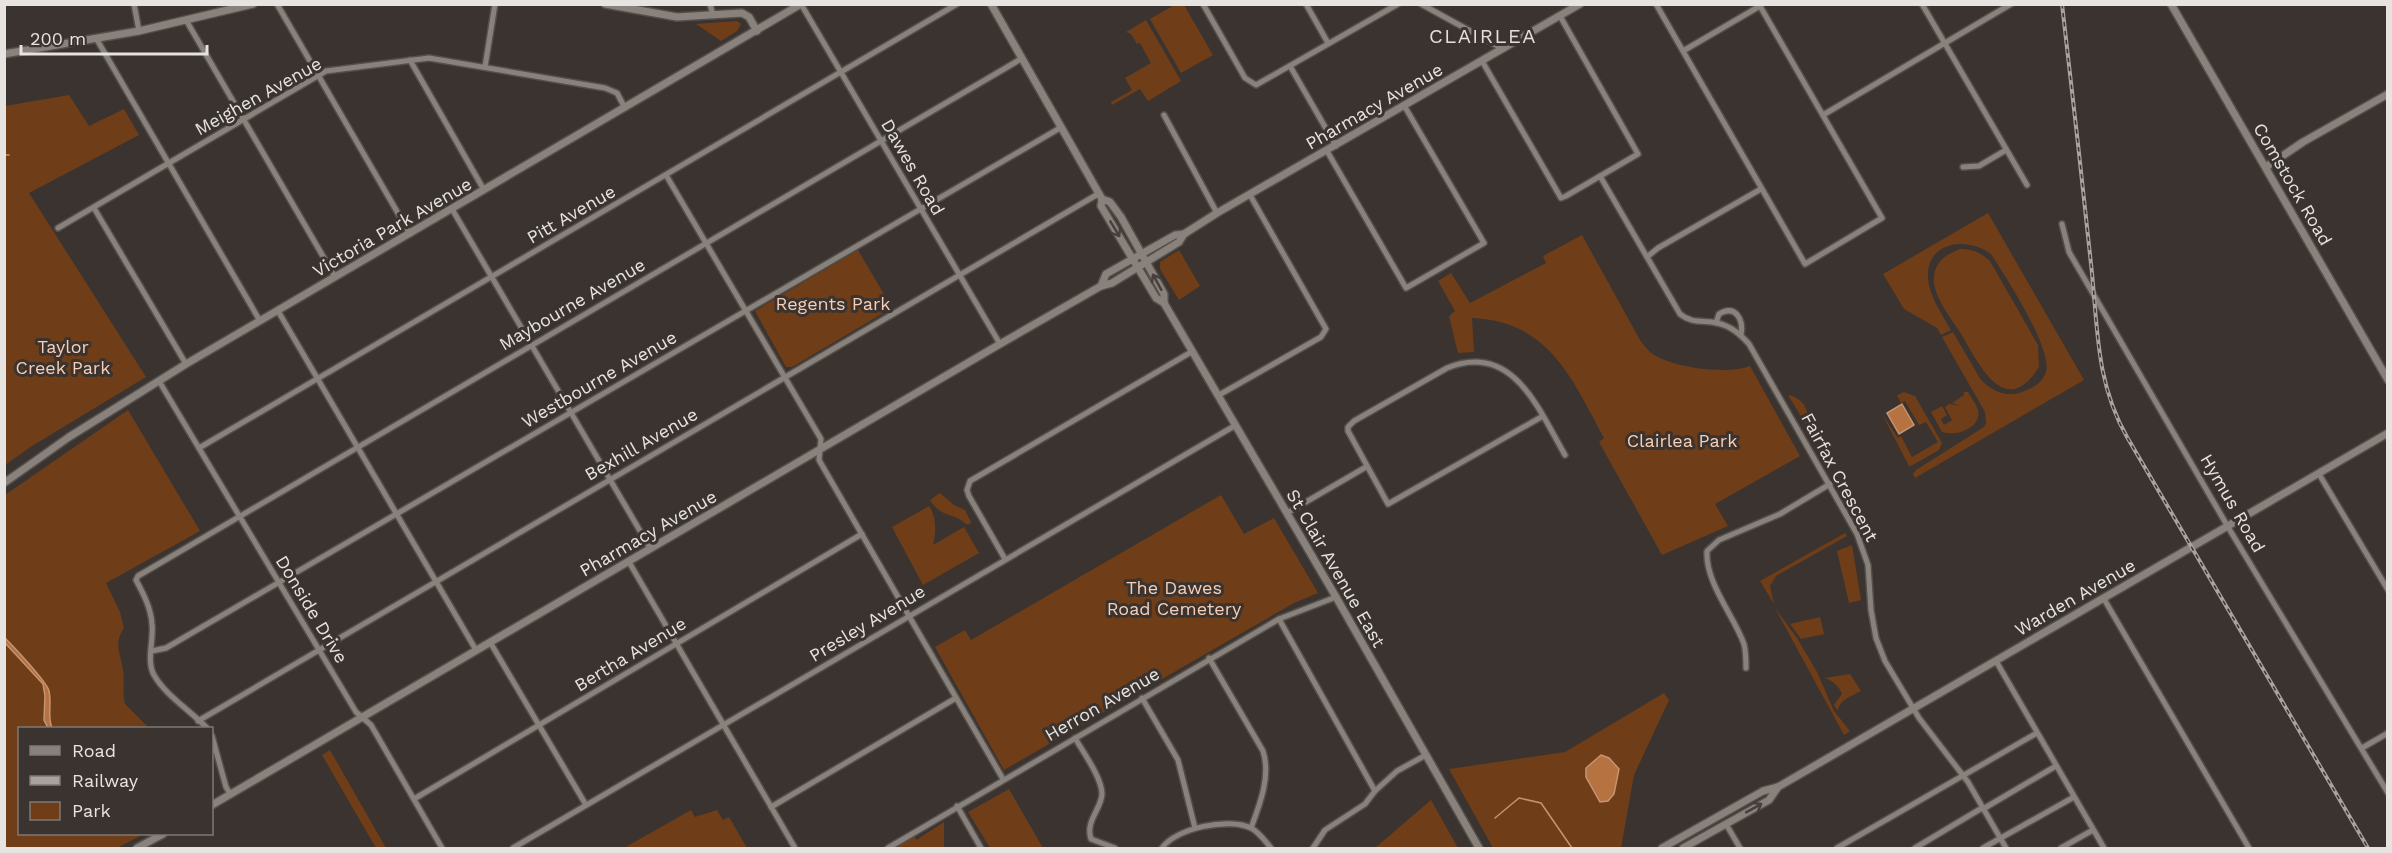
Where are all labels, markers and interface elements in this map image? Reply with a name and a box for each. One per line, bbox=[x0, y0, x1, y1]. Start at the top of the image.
scale bar bbox=[21, 18, 207, 56]
district label: CLAIRLEA bbox=[1429, 24, 1537, 48]
text: 200 m bbox=[30, 28, 86, 49]
street label: Meighen Avenue bbox=[191, 52, 325, 140]
street label: Pharmacy Avenue bbox=[1302, 58, 1446, 154]
street label: Dawes Road bbox=[877, 115, 949, 219]
street label: Comstock Road bbox=[2249, 119, 2337, 249]
street label: Victoria Park Avenue bbox=[309, 173, 475, 281]
street label: Pitt Avenue bbox=[523, 180, 619, 248]
one-way arrow bbox=[1110, 220, 1121, 238]
street label: Maybourne Avenue bbox=[495, 254, 649, 354]
one-way arrow bbox=[1151, 274, 1163, 291]
park label: Regents Park bbox=[776, 293, 890, 314]
street label: Westbourne Avenue bbox=[518, 326, 680, 432]
park label: Taylor Creek Park bbox=[16, 336, 110, 378]
street label: Bexhill Avenue bbox=[581, 403, 701, 485]
street label: Fairfax Crescent bbox=[1797, 409, 1883, 545]
park label: Clairlea Park bbox=[1627, 430, 1737, 451]
street label: Hymus Road bbox=[2196, 450, 2270, 556]
street label: Pharmacy Avenue bbox=[576, 485, 720, 581]
street label: St Clair Avenue East bbox=[1282, 485, 1390, 651]
street label: Donside Drive bbox=[272, 551, 352, 667]
street label: Warden Avenue bbox=[2011, 554, 2139, 640]
park label: The Dawes Road Cemetery bbox=[1107, 577, 1242, 619]
street label: Presley Avenue bbox=[805, 580, 929, 666]
street label: Bertha Avenue bbox=[570, 612, 690, 696]
street label: Herron Avenue bbox=[1041, 663, 1163, 745]
legend bbox=[18, 727, 213, 835]
text: Road bbox=[72, 740, 116, 761]
text: Railway bbox=[72, 770, 139, 791]
text: Park bbox=[72, 800, 111, 821]
one-way arrow bbox=[1745, 802, 1762, 814]

